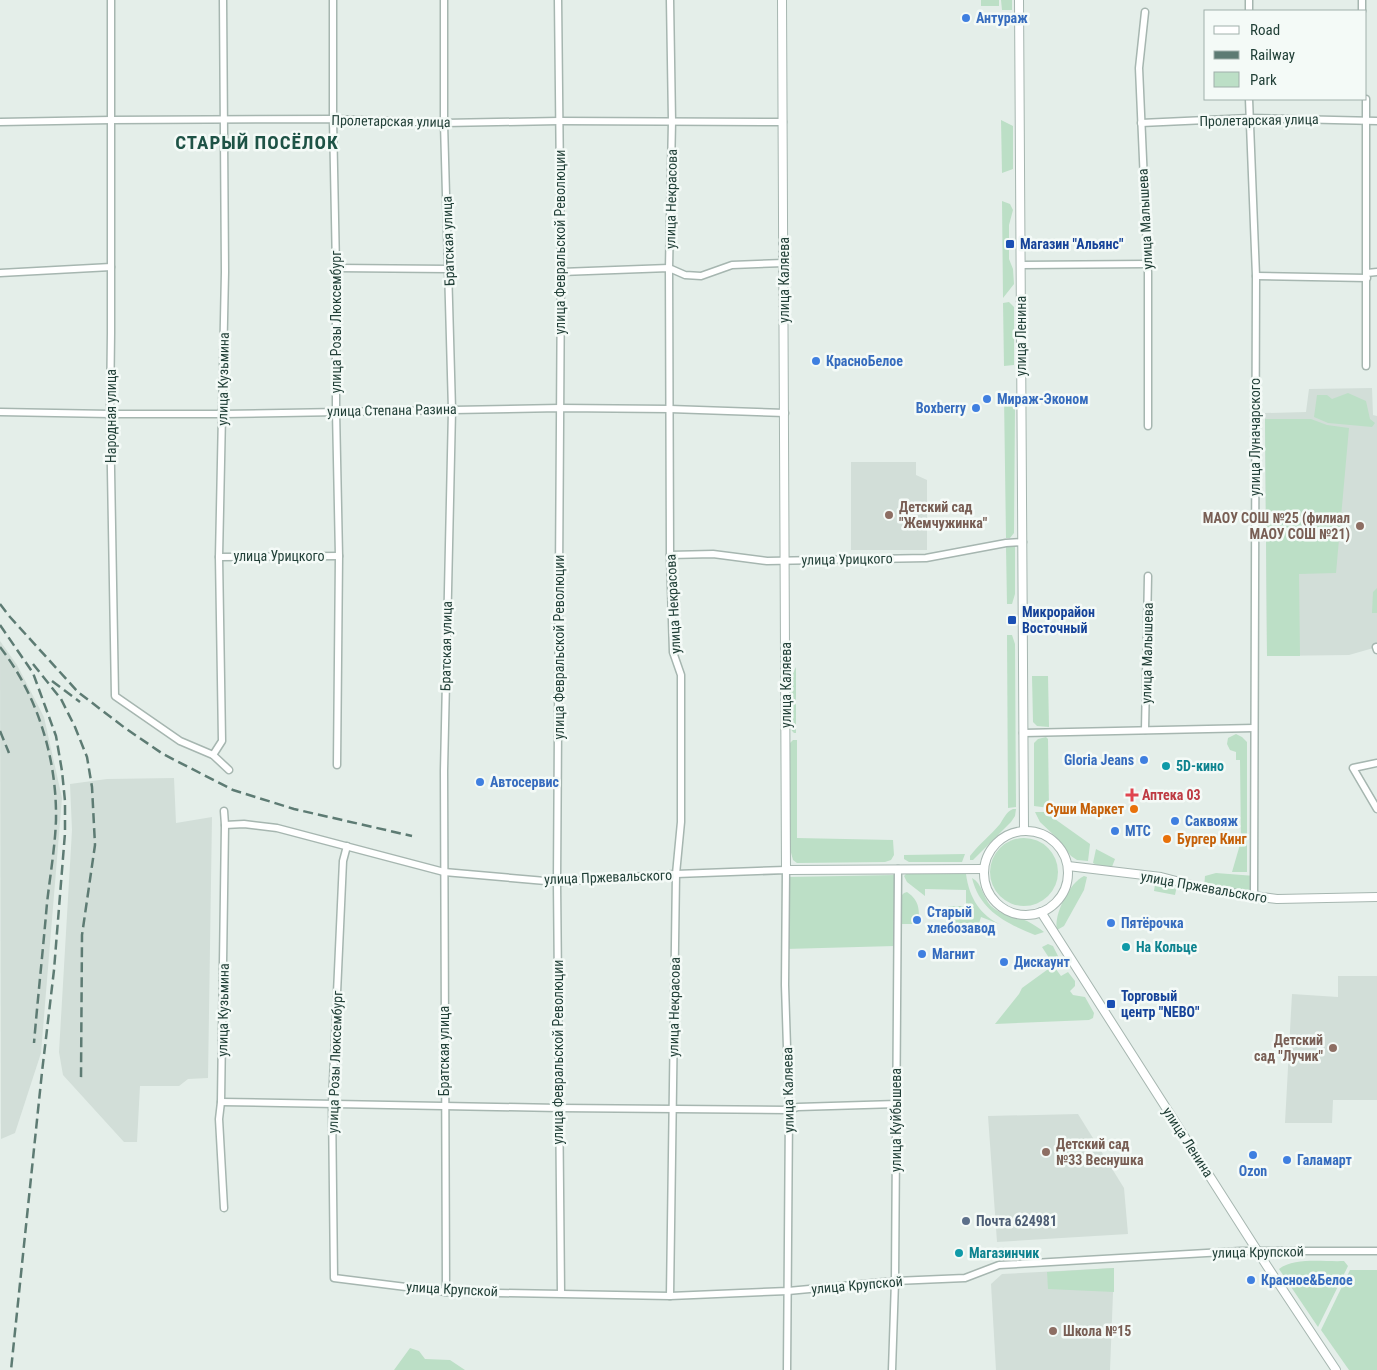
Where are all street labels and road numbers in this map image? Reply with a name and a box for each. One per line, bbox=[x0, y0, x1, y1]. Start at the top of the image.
street label: Пролетарская улица bbox=[1199, 111, 1319, 129]
street label: Пролетарская улица bbox=[331, 112, 451, 130]
street label: улица Некрасова bbox=[662, 149, 680, 249]
street label: улица Февральской Революции bbox=[552, 150, 568, 334]
street label: улица Малышева bbox=[1134, 168, 1156, 270]
street label: Братская улица bbox=[438, 196, 458, 286]
street label: улица Каляева bbox=[776, 237, 792, 323]
street label: улица Розы Люксембург bbox=[328, 251, 344, 393]
street label: улица Ленина bbox=[1013, 296, 1029, 376]
street label: улица Кузьмина bbox=[214, 332, 232, 426]
street label: Народная улица bbox=[103, 369, 119, 463]
street label: улица Луначарского bbox=[1247, 378, 1263, 496]
street label: улица Степана Разина bbox=[327, 401, 457, 419]
street label: улица Урицкого bbox=[233, 548, 325, 564]
street label: улица Урицкого bbox=[801, 550, 893, 568]
street label: улица Некрасова bbox=[662, 554, 684, 654]
street label: улица Февральской Революции bbox=[551, 555, 567, 739]
street label: Братская улица bbox=[437, 601, 455, 691]
street label: улица Малышева bbox=[1138, 602, 1156, 704]
street label: улица Каляева bbox=[778, 642, 794, 728]
street label: улица Пржевальского bbox=[544, 867, 672, 887]
street label: улица Пржевальского bbox=[1140, 868, 1268, 906]
street label: улица Некрасова bbox=[665, 957, 683, 1057]
street label: улица Февральской Революции bbox=[550, 960, 566, 1144]
street label: улица Кузьмина bbox=[214, 963, 232, 1057]
street label: улица Розы Люксембург bbox=[325, 990, 345, 1134]
street label: Братская улица bbox=[436, 1006, 452, 1096]
street label: улица Каляева bbox=[779, 1047, 797, 1133]
street label: улица Куйбышева bbox=[888, 1068, 904, 1172]
street label: улица Ленина bbox=[1159, 1104, 1217, 1180]
street label: улица Крупской bbox=[1212, 1243, 1304, 1261]
street label: улица Крупской bbox=[811, 1273, 903, 1297]
street label: улица Крупской bbox=[406, 1279, 498, 1299]

